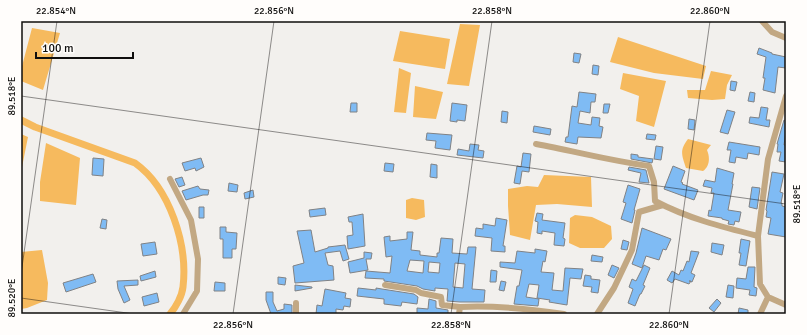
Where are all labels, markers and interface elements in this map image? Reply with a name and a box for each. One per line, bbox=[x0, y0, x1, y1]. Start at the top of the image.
text: 22.854°N bbox=[36, 5, 76, 17]
text: 22.856°N bbox=[254, 5, 294, 17]
text: 22.858°N bbox=[472, 5, 512, 17]
text: 22.860°N bbox=[690, 5, 730, 17]
scale bar bbox=[36, 34, 133, 60]
text: 100 m bbox=[42, 41, 74, 56]
text: 89.518°E bbox=[6, 76, 18, 116]
text: 89.518°E bbox=[791, 184, 803, 224]
text: 89.520°E bbox=[6, 278, 18, 318]
text: 22.856°N bbox=[213, 319, 253, 331]
text: 22.858°N bbox=[431, 319, 471, 331]
text: 22.860°N bbox=[649, 319, 689, 331]

